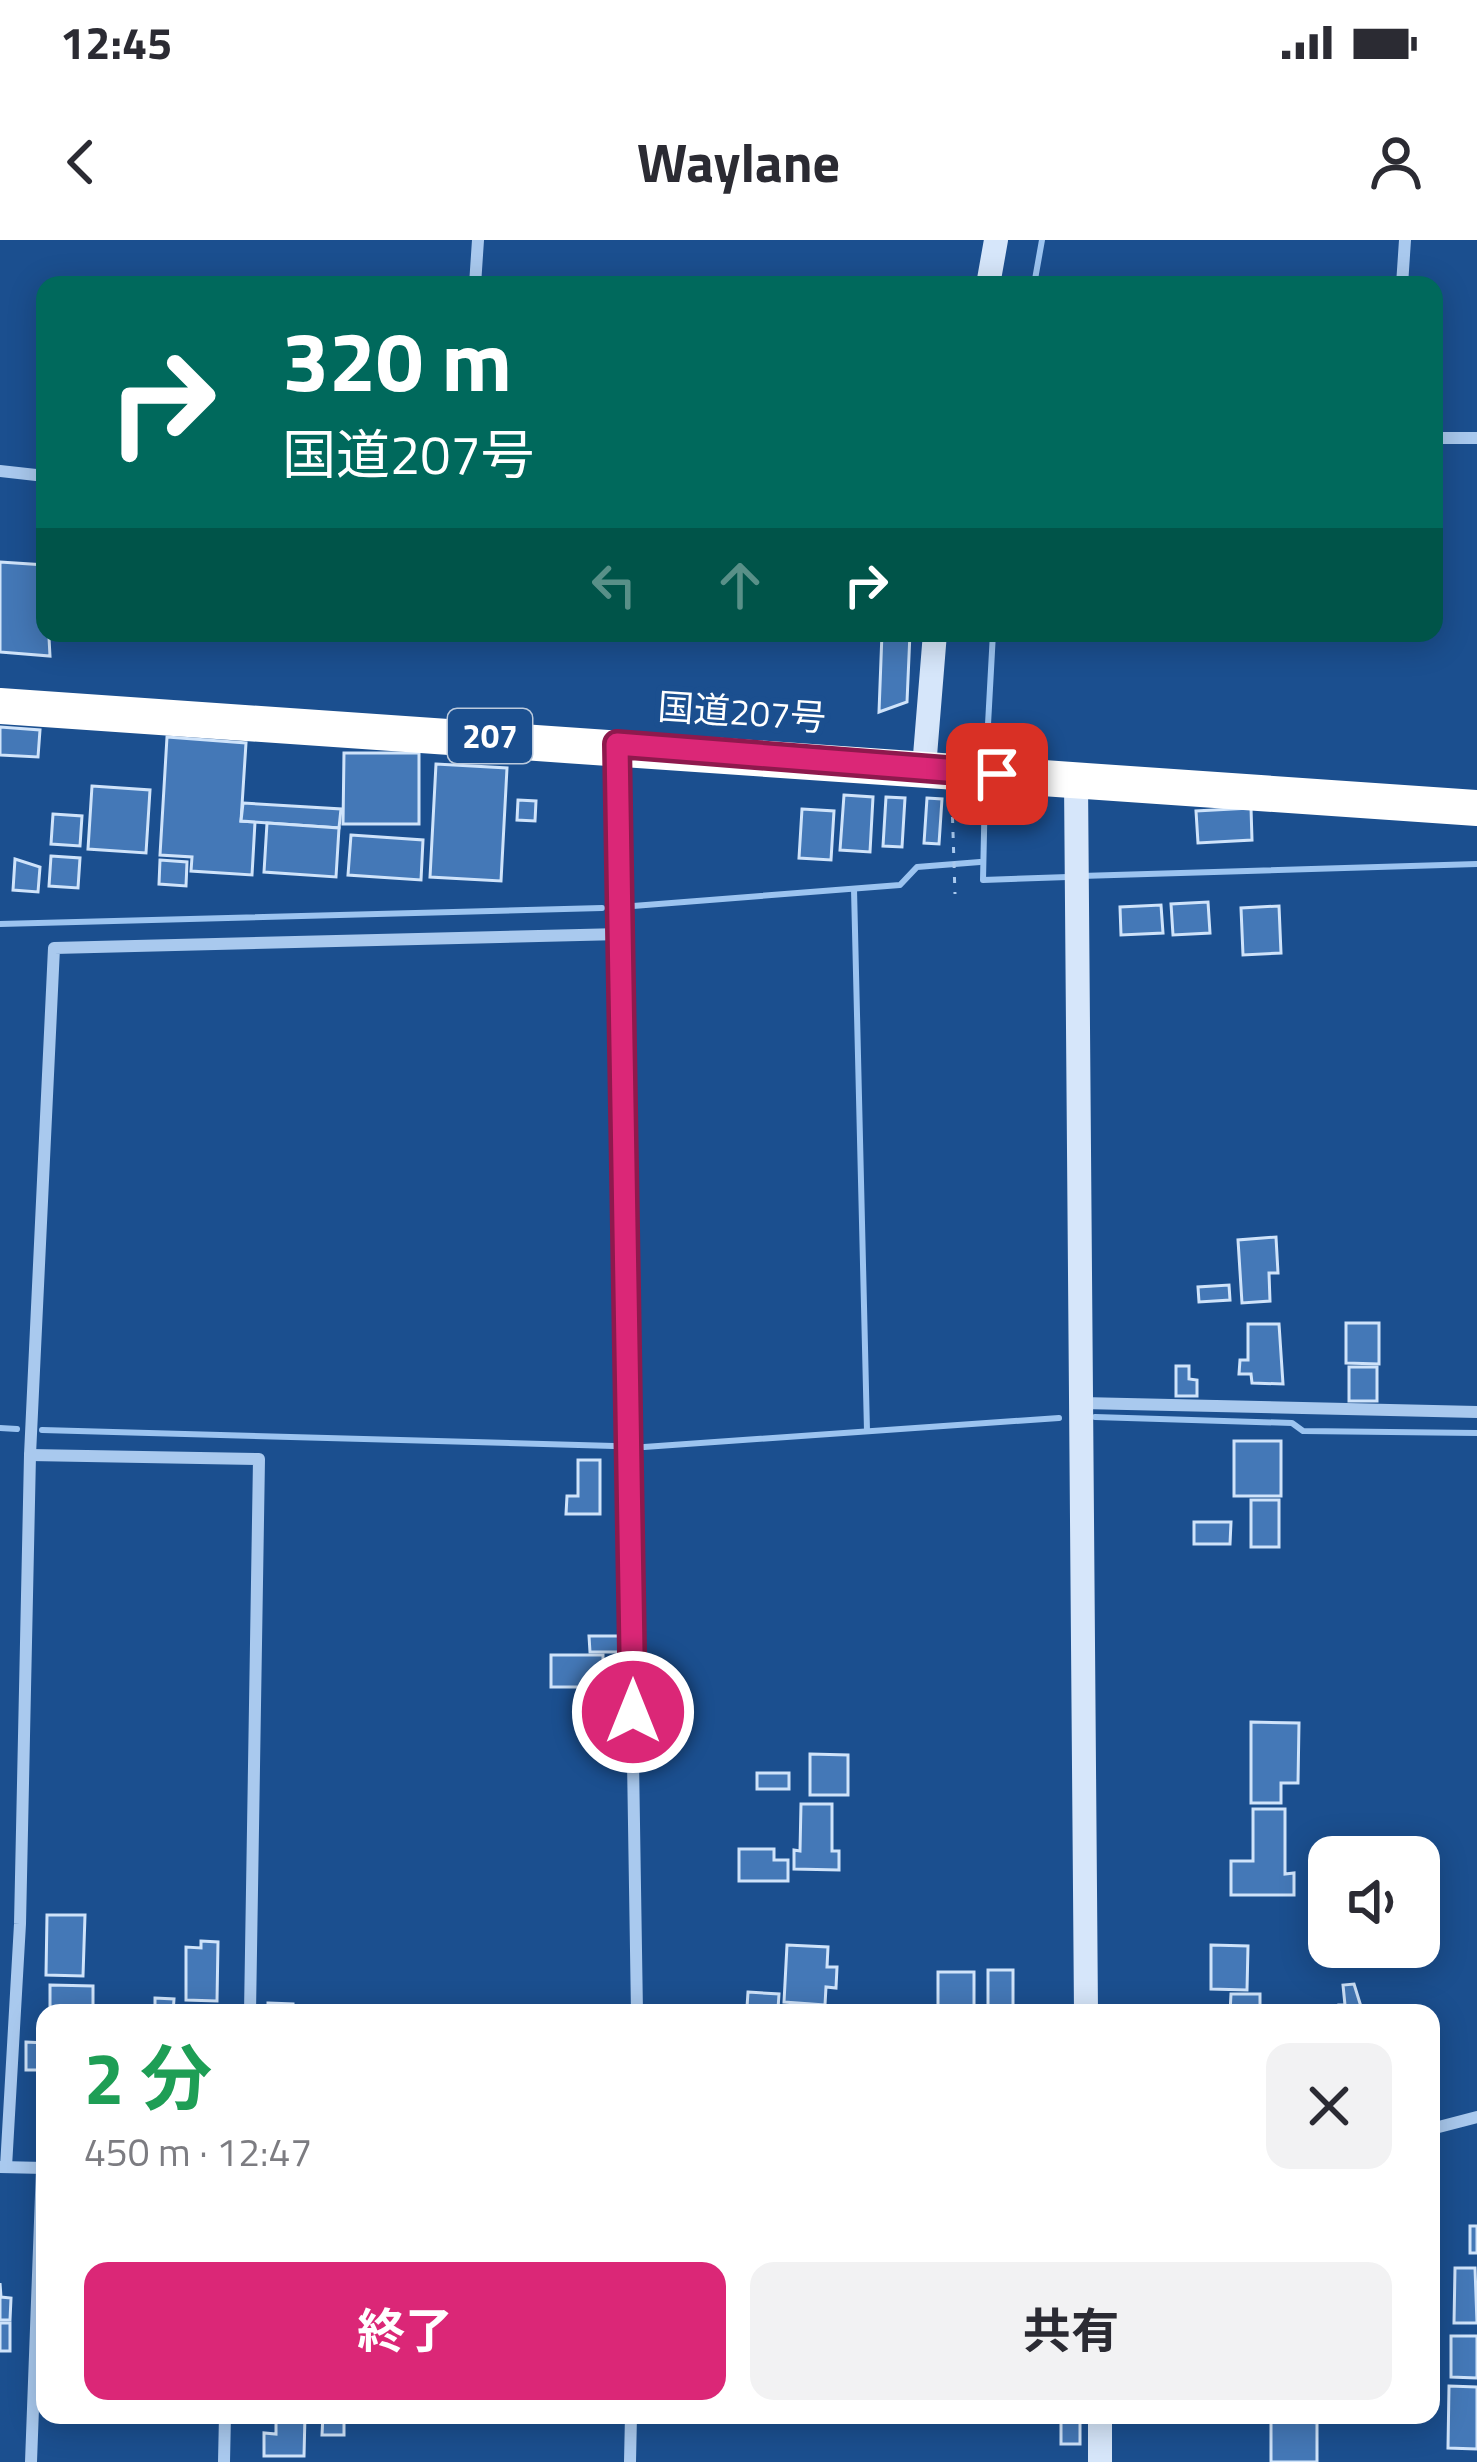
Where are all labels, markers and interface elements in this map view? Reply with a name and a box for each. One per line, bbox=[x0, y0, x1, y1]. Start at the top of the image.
text: 12:45 bbox=[60, 8, 172, 76]
text: Waylane bbox=[637, 121, 840, 203]
icon: back bbox=[48, 129, 114, 195]
icon: person bbox=[1363, 129, 1429, 195]
text: 320 m bbox=[282, 296, 512, 424]
icon: right bbox=[84, 324, 240, 480]
text: 国道207号 bbox=[282, 413, 535, 495]
icon: left bbox=[581, 552, 647, 618]
icon: ahead bbox=[707, 552, 773, 618]
icon: right bbox=[833, 552, 899, 618]
street label: 国道207号 bbox=[656, 678, 828, 745]
road number: 207 bbox=[448, 709, 532, 763]
pin bbox=[946, 723, 1048, 825]
icon: arrive bbox=[964, 741, 1030, 807]
position arrow bbox=[570, 1649, 696, 1775]
map controls bbox=[1308, 1836, 1440, 1968]
button: sound bbox=[1308, 1836, 1440, 1968]
text: 2 分 bbox=[84, 2022, 212, 2132]
button: close bbox=[1266, 2043, 1392, 2169]
text: 450 m · 12:47 bbox=[84, 2122, 312, 2181]
button: 終了 bbox=[84, 2262, 726, 2400]
button: 共有 bbox=[750, 2262, 1392, 2400]

